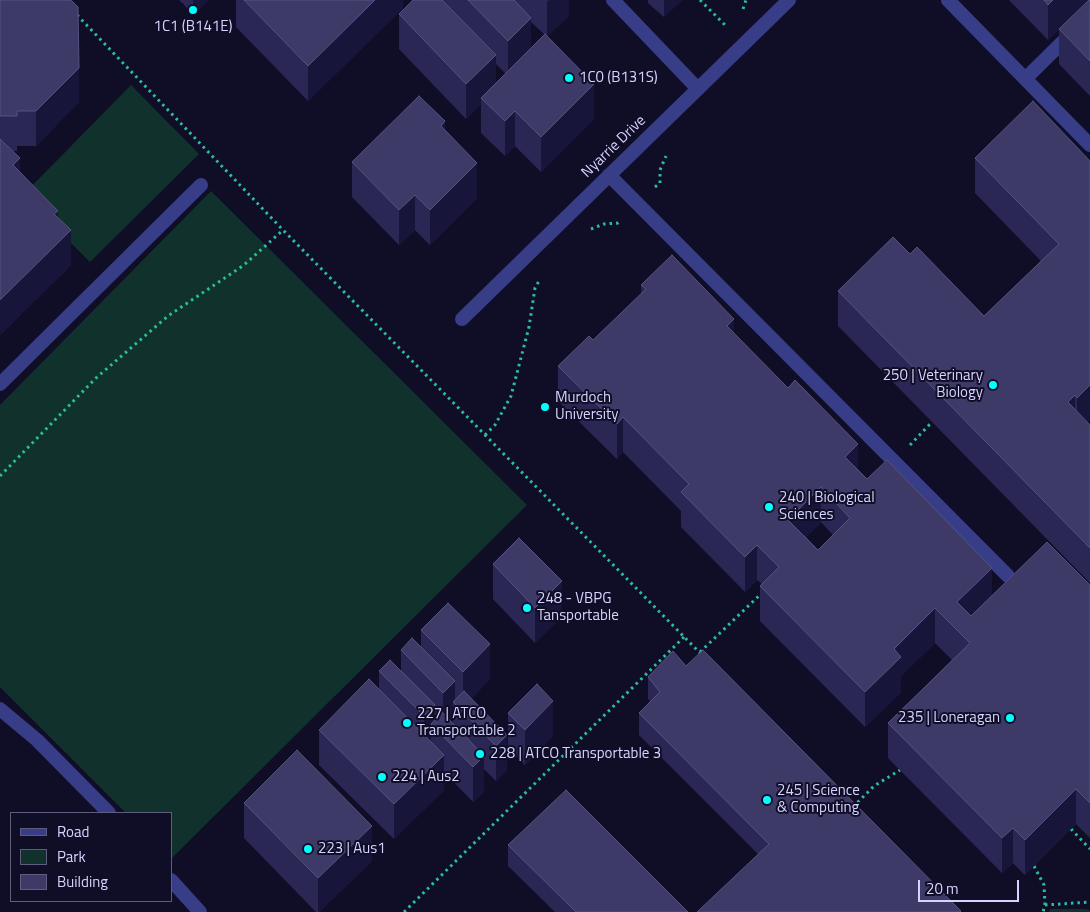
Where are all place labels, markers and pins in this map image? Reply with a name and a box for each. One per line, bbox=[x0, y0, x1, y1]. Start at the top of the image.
marker: 1C1 (B141E) bbox=[187, 4, 199, 16]
place label: 1C1 (B141E) bbox=[154, 18, 232, 36]
place label: 1C0 (B131S) bbox=[579, 69, 658, 87]
marker: 1C0 (B131S) bbox=[563, 72, 575, 84]
place label: 250 | Veterinary Biology bbox=[883, 367, 983, 402]
marker: 250 | Veterinary Biology bbox=[987, 379, 999, 391]
place label: Murdoch University bbox=[555, 389, 619, 424]
marker: Murdoch University bbox=[539, 401, 551, 413]
place label: 240 | Biological Sciences bbox=[779, 489, 875, 524]
marker: 240 | Biological Sciences bbox=[763, 501, 775, 513]
place label: 248 - VBPG Tansportable bbox=[537, 590, 619, 625]
marker: 248 - VBPG Tansportable bbox=[521, 602, 533, 614]
place label: 227 | ATCO Transportable 2 bbox=[417, 705, 516, 740]
place label: 235 | Loneragan bbox=[898, 709, 1000, 727]
marker: 235 | Loneragan bbox=[1004, 712, 1016, 724]
marker: 227 | ATCO Transportable 2 bbox=[401, 717, 413, 729]
place label: 228 | ATCO Transportable 3 bbox=[490, 745, 661, 763]
marker: 228 | ATCO Transportable 3 bbox=[474, 748, 486, 760]
place label: 224 | Aus2 bbox=[392, 768, 460, 786]
marker: 224 | Aus2 bbox=[376, 771, 388, 783]
place label: 245 | Science & Computing bbox=[777, 782, 860, 817]
marker: 245 | Science & Computing bbox=[761, 794, 773, 806]
place label: 223 | Aus1 bbox=[318, 840, 386, 858]
marker: 223 | Aus1 bbox=[302, 843, 314, 855]

